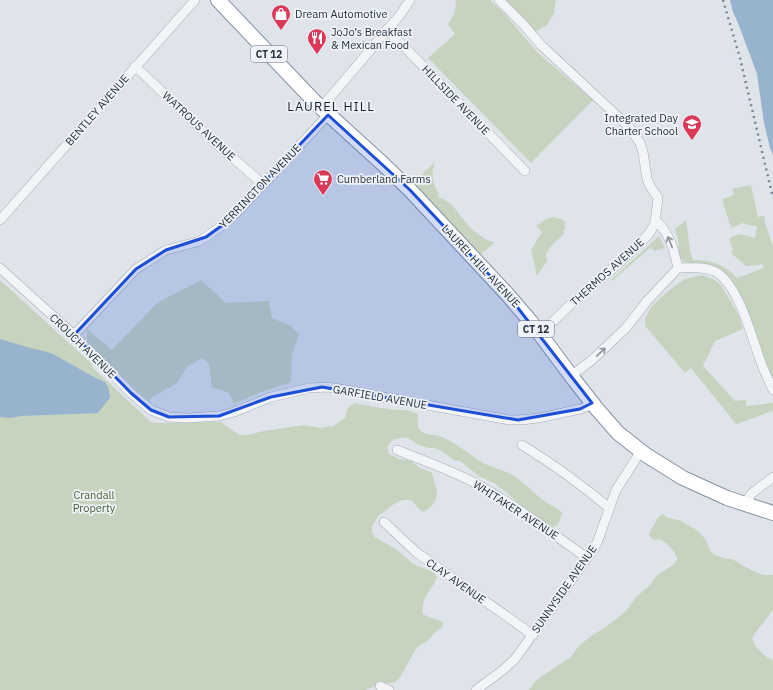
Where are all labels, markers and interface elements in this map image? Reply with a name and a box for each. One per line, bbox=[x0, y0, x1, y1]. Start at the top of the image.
shop icon: Dream Automotive bbox=[270, 3, 292, 31]
place label: Dream Automotive bbox=[295, 7, 388, 21]
place label: JoJo’s Breakfast & Mexican Food bbox=[331, 25, 412, 52]
restaurant icon: JoJo’s Breakfast & Mexican Food bbox=[306, 27, 328, 55]
road number: CT 12 bbox=[251, 46, 287, 62]
street label: HILLSIDE AVENUE bbox=[419, 62, 493, 138]
street label: BENTLEY AVENUE bbox=[62, 71, 132, 149]
street label: WATROUS AVENUE bbox=[160, 89, 238, 163]
district label: LAUREL HILL bbox=[287, 98, 375, 115]
place label: Integrated Day Charter School bbox=[604, 111, 679, 138]
school or university icon: Integrated Day Charter School bbox=[681, 113, 703, 141]
street label: YERRINGTON AVENUE bbox=[216, 141, 304, 231]
supermarket icon: Cumberland Farms bbox=[312, 168, 334, 196]
place label: Cumberland Farms bbox=[337, 172, 431, 186]
street label: LAUREL HILL AVENUE bbox=[439, 221, 523, 311]
street label: THERMOS AVENUE bbox=[567, 235, 647, 309]
one-way arrow bbox=[666, 237, 674, 249]
street label: CROUCH AVENUE bbox=[47, 311, 119, 381]
road number: CT 12 bbox=[518, 321, 554, 337]
one-way arrow bbox=[596, 347, 606, 356]
street label: GARFIELD AVENUE bbox=[332, 382, 428, 412]
street label: WHITAKER AVENUE bbox=[471, 477, 561, 543]
park label: Crandall Property bbox=[73, 488, 116, 515]
street label: SUNNYSIDE AVENUE bbox=[528, 542, 600, 636]
street label: CLAY AVENUE bbox=[424, 555, 488, 607]

